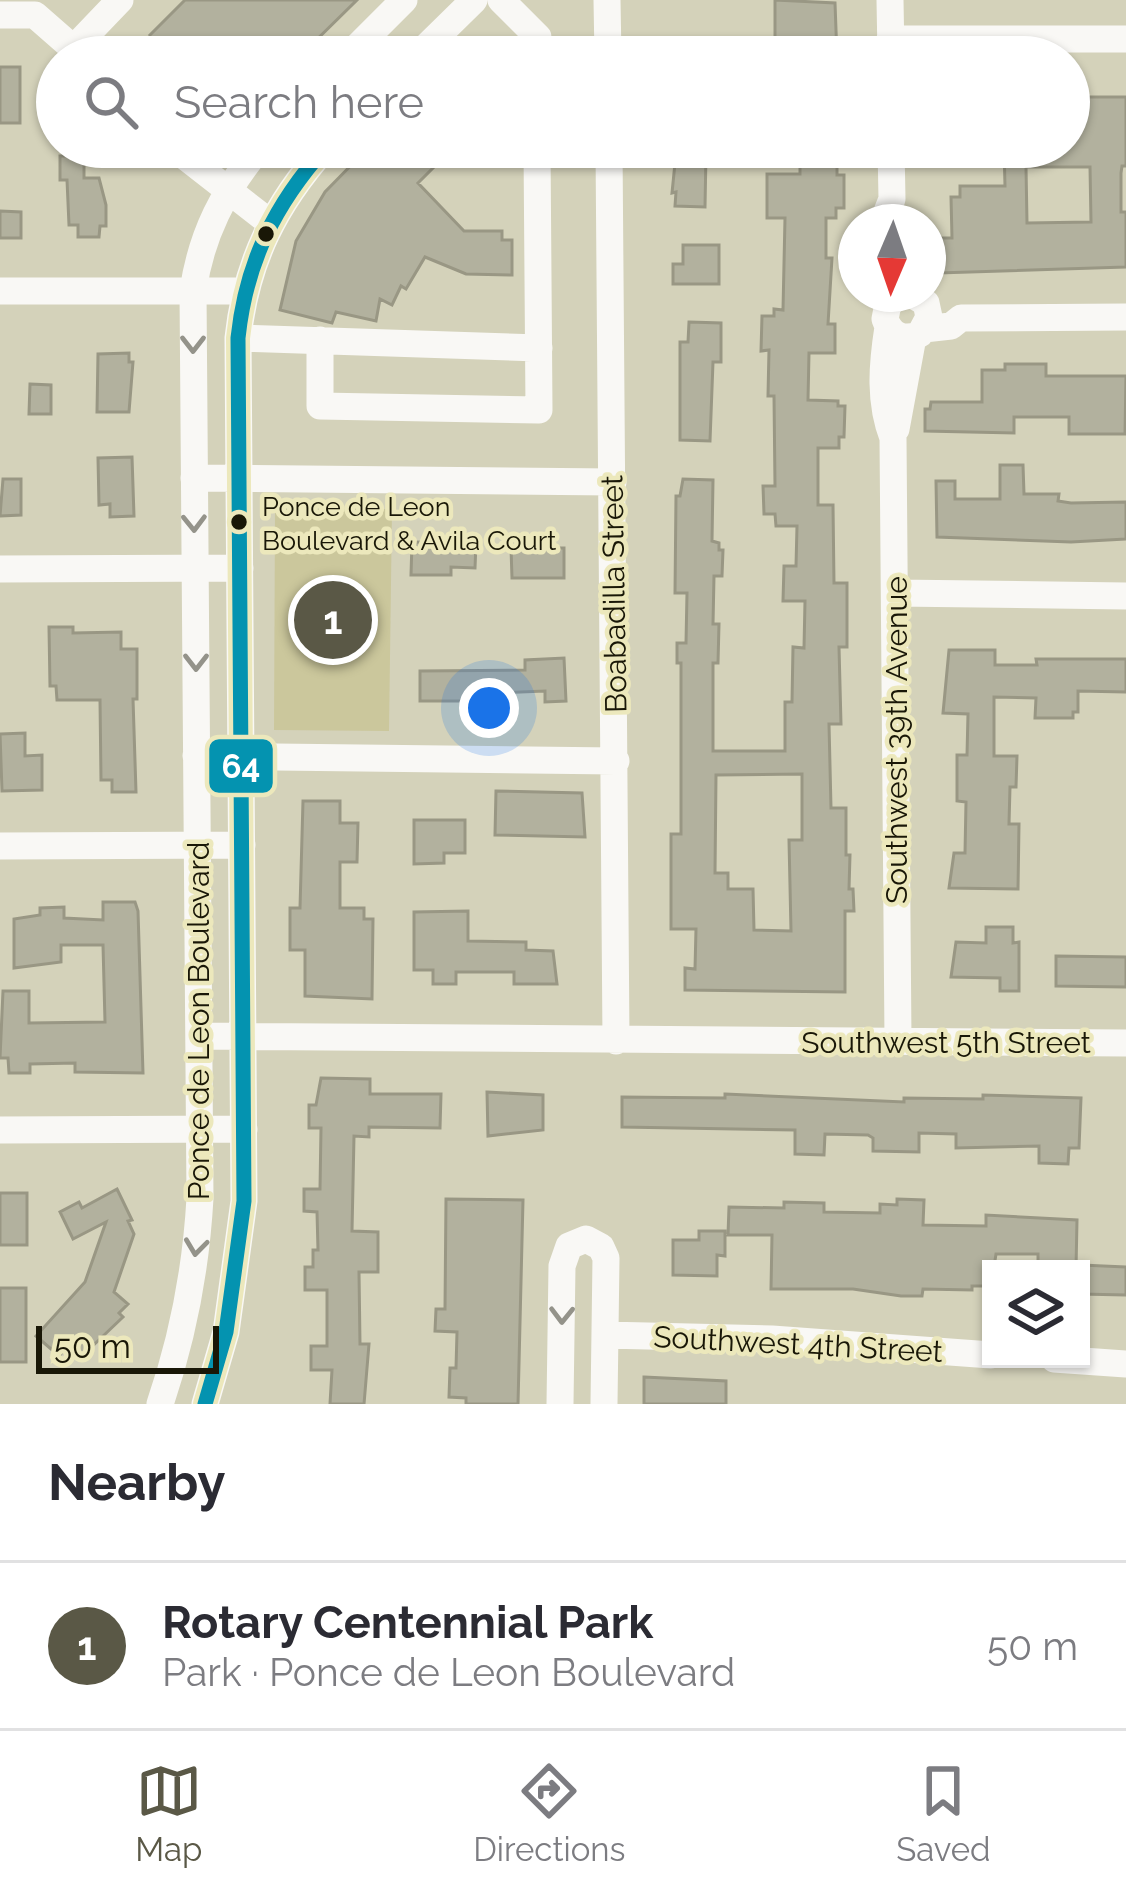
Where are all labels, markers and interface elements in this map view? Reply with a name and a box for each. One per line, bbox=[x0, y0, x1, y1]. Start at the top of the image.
search box bbox=[36, 36, 1090, 168]
icon: search bbox=[78, 69, 144, 135]
text: Search here bbox=[174, 76, 424, 129]
north arrow bbox=[838, 204, 946, 312]
unlabelled marker bbox=[255, 223, 277, 245]
one-way arrow bbox=[180, 336, 206, 354]
street label: Boabadilla Street bbox=[594, 475, 634, 713]
place label: Ponce de Leon Boulevard & Avila Court bbox=[262, 491, 556, 556]
marker: Ponce de Leon Boulevard & Avila Court bbox=[228, 511, 250, 533]
one-way arrow bbox=[181, 514, 207, 533]
pin: 1 bbox=[294, 575, 372, 665]
street label: Southwest 39th Avenue bbox=[879, 576, 914, 904]
one-way arrow bbox=[182, 653, 208, 672]
your location bbox=[459, 678, 519, 738]
line badge: 64 bbox=[207, 737, 275, 795]
text: 64 bbox=[222, 747, 260, 786]
street label: Ponce de Leon Boulevard bbox=[181, 842, 216, 1200]
street label: Southwest 5th Street bbox=[801, 1025, 1091, 1060]
one-way arrow bbox=[183, 1237, 209, 1257]
map controls bbox=[982, 1260, 1090, 1368]
button: layers bbox=[982, 1260, 1090, 1368]
one-way arrow bbox=[549, 1306, 575, 1325]
street label: Southwest 4th Street bbox=[653, 1319, 943, 1369]
scale bar bbox=[36, 1320, 219, 1373]
text: 50 m bbox=[54, 1327, 131, 1366]
text: Nearby bbox=[48, 1452, 225, 1512]
text: Rotary Centennial Park bbox=[162, 1596, 653, 1649]
text: 1 bbox=[77, 1623, 97, 1669]
text: 50 m bbox=[987, 1623, 1078, 1669]
text: Park · Ponce de Leon Boulevard bbox=[162, 1649, 735, 1695]
tab: Map bbox=[135, 1758, 202, 1869]
tab: Directions bbox=[473, 1758, 626, 1869]
tab: Saved bbox=[896, 1758, 991, 1869]

